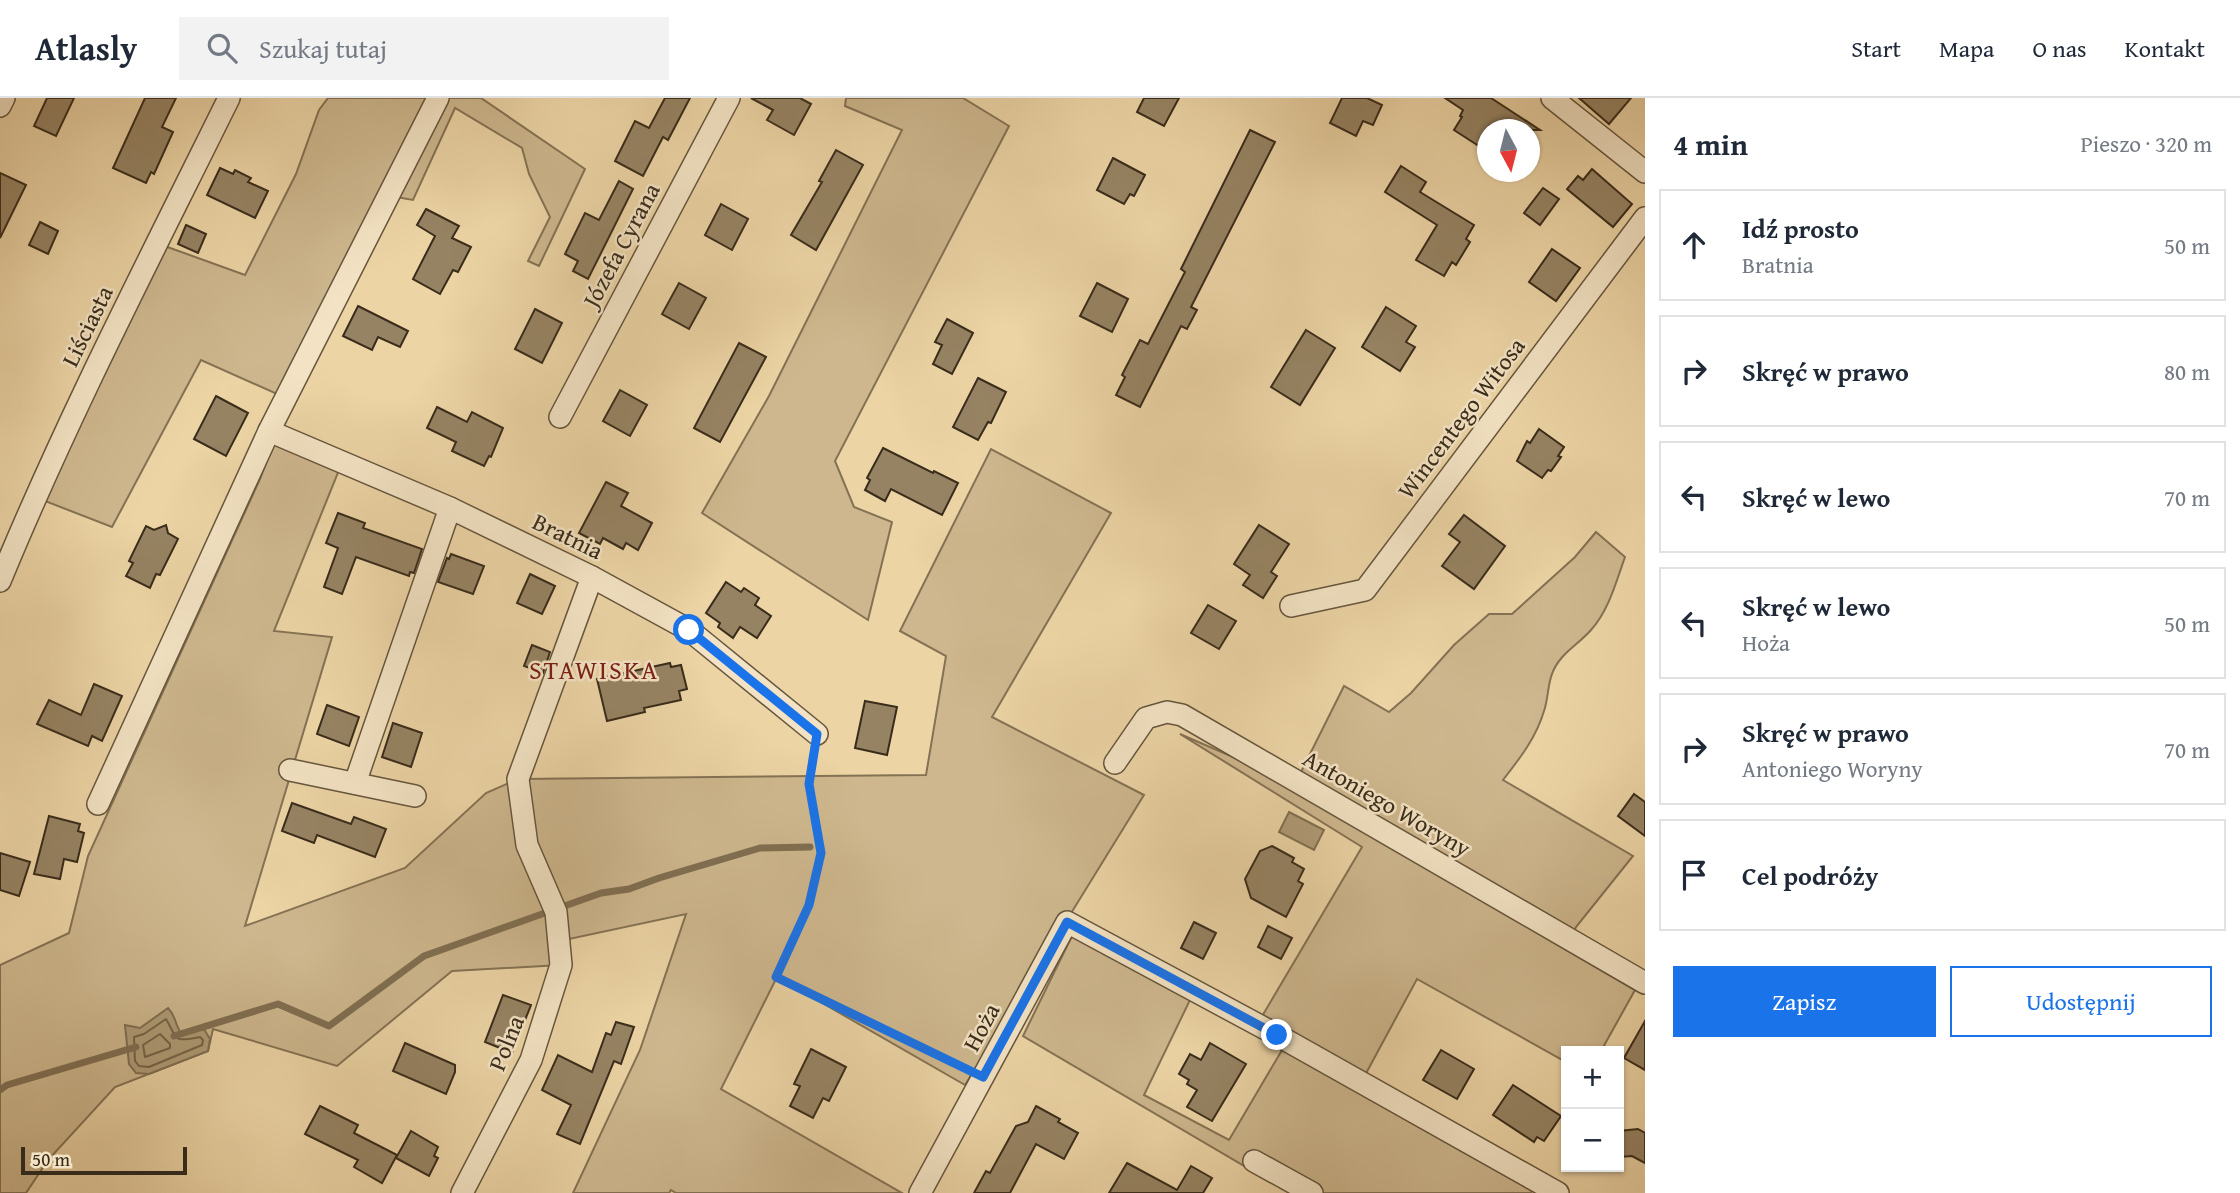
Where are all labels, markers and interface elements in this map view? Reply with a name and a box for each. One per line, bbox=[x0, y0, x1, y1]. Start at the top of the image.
search box bbox=[179, 17, 669, 80]
text: Atlasly bbox=[35, 24, 137, 72]
icon: search bbox=[203, 29, 241, 67]
text: Szukaj tutaj bbox=[259, 29, 387, 68]
text: Start bbox=[1851, 31, 1901, 66]
text: Mapa bbox=[1939, 31, 1994, 66]
text: O nas bbox=[2032, 31, 2087, 66]
text: Kontakt bbox=[2125, 31, 2205, 66]
north arrow bbox=[1477, 119, 1540, 182]
text: 4 min bbox=[1673, 122, 1748, 166]
text: Pieszo · 320 m bbox=[2080, 127, 2212, 160]
street label: Józefa Cyrana bbox=[572, 176, 669, 316]
text: Idź prosto bbox=[1742, 209, 1859, 248]
icon: ahead bbox=[1675, 226, 1713, 264]
text: 50 m bbox=[2164, 229, 2210, 262]
text: Bratnia bbox=[1742, 248, 1814, 281]
street label: Liściasta bbox=[52, 279, 122, 372]
street label: Wincentego Witosa bbox=[1389, 330, 1534, 506]
icon: right bbox=[1675, 352, 1713, 390]
text: Skręć w prawo bbox=[1742, 352, 1909, 391]
text: 80 m bbox=[2164, 355, 2210, 388]
icon: left bbox=[1675, 478, 1713, 516]
text: Skręć w lewo bbox=[1742, 478, 1890, 517]
text: 70 m bbox=[2164, 481, 2210, 514]
street label: Bratnia bbox=[527, 504, 610, 568]
text: Skręć w lewo bbox=[1742, 587, 1890, 626]
icon: left bbox=[1675, 604, 1713, 642]
text: 50 m bbox=[2164, 607, 2210, 640]
route start bbox=[673, 614, 704, 645]
text: Hoża bbox=[1742, 626, 1790, 659]
district label: STAWISKA bbox=[529, 650, 659, 689]
text: Skręć w prawo bbox=[1742, 713, 1909, 752]
icon: right bbox=[1675, 730, 1713, 768]
text: 70 m bbox=[2164, 733, 2210, 766]
street label: Antoniego Woryny bbox=[1297, 741, 1477, 865]
text: Antoniego Woryny bbox=[1742, 752, 1923, 785]
icon: arrive bbox=[1675, 856, 1713, 894]
text: Cel podróży bbox=[1742, 856, 1878, 895]
button: Zapisz bbox=[1673, 966, 1936, 1037]
button: Udostępnij bbox=[1950, 966, 2212, 1037]
street label: Hoża bbox=[954, 996, 1009, 1057]
street label: Polna bbox=[479, 1010, 533, 1076]
route end bbox=[1261, 1019, 1292, 1050]
map controls bbox=[1561, 1046, 1624, 1172]
button: + bbox=[1561, 1046, 1624, 1109]
button: − bbox=[1561, 1109, 1624, 1172]
scale bar bbox=[21, 1144, 187, 1176]
text: 50 m bbox=[32, 1145, 70, 1173]

